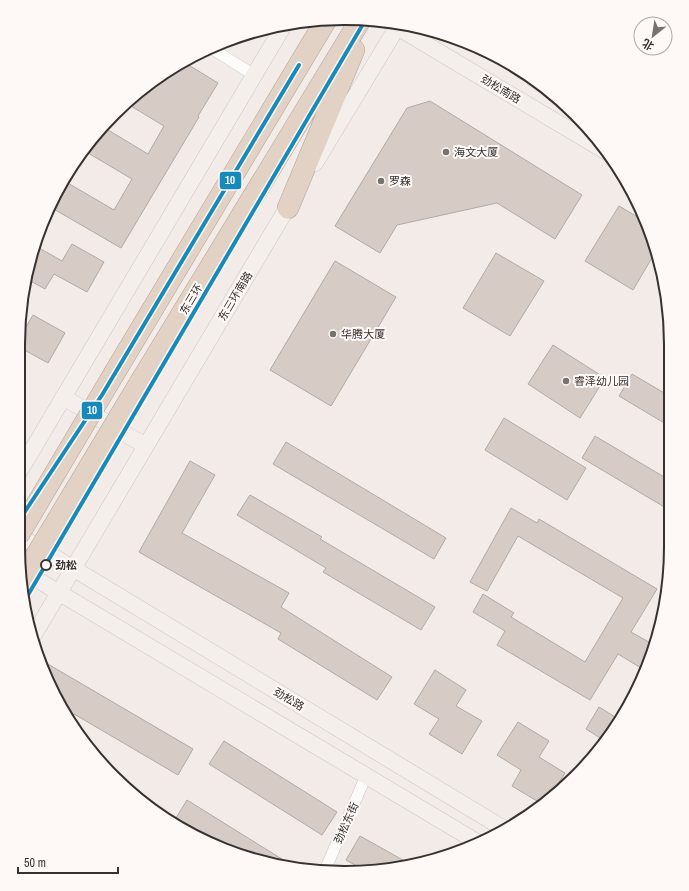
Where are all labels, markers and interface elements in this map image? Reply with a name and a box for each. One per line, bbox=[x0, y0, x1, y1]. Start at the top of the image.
north arrow bbox=[633, 16, 673, 56]
text: 北 bbox=[640, 36, 656, 53]
street label: 劲松南路 bbox=[479, 72, 523, 106]
place label: 海文大厦 bbox=[454, 145, 498, 159]
marker: 海文大厦 bbox=[441, 147, 451, 157]
line badge: 10 bbox=[219, 171, 242, 190]
text: 10 bbox=[225, 173, 235, 187]
place label: 罗森 bbox=[389, 174, 411, 188]
marker: 罗森 bbox=[376, 176, 386, 186]
street label: 东三环南路 bbox=[215, 269, 255, 323]
street label: 东三环 bbox=[177, 281, 205, 317]
place label: 华腾大厦 bbox=[341, 327, 385, 341]
marker: 华腾大厦 bbox=[328, 329, 338, 339]
place label: 睿泽幼儿园 bbox=[574, 374, 629, 388]
marker: 睿泽幼儿园 bbox=[561, 376, 571, 386]
line badge: 10 bbox=[81, 401, 103, 420]
text: 10 bbox=[87, 403, 97, 417]
place label: 劲松 bbox=[55, 558, 77, 572]
marker: 劲松 bbox=[40, 559, 52, 571]
street label: 劲松路 bbox=[271, 685, 307, 713]
street label: 劲松东街 bbox=[331, 800, 361, 846]
scale bar bbox=[18, 849, 118, 875]
text: 50 m bbox=[24, 855, 46, 871]

